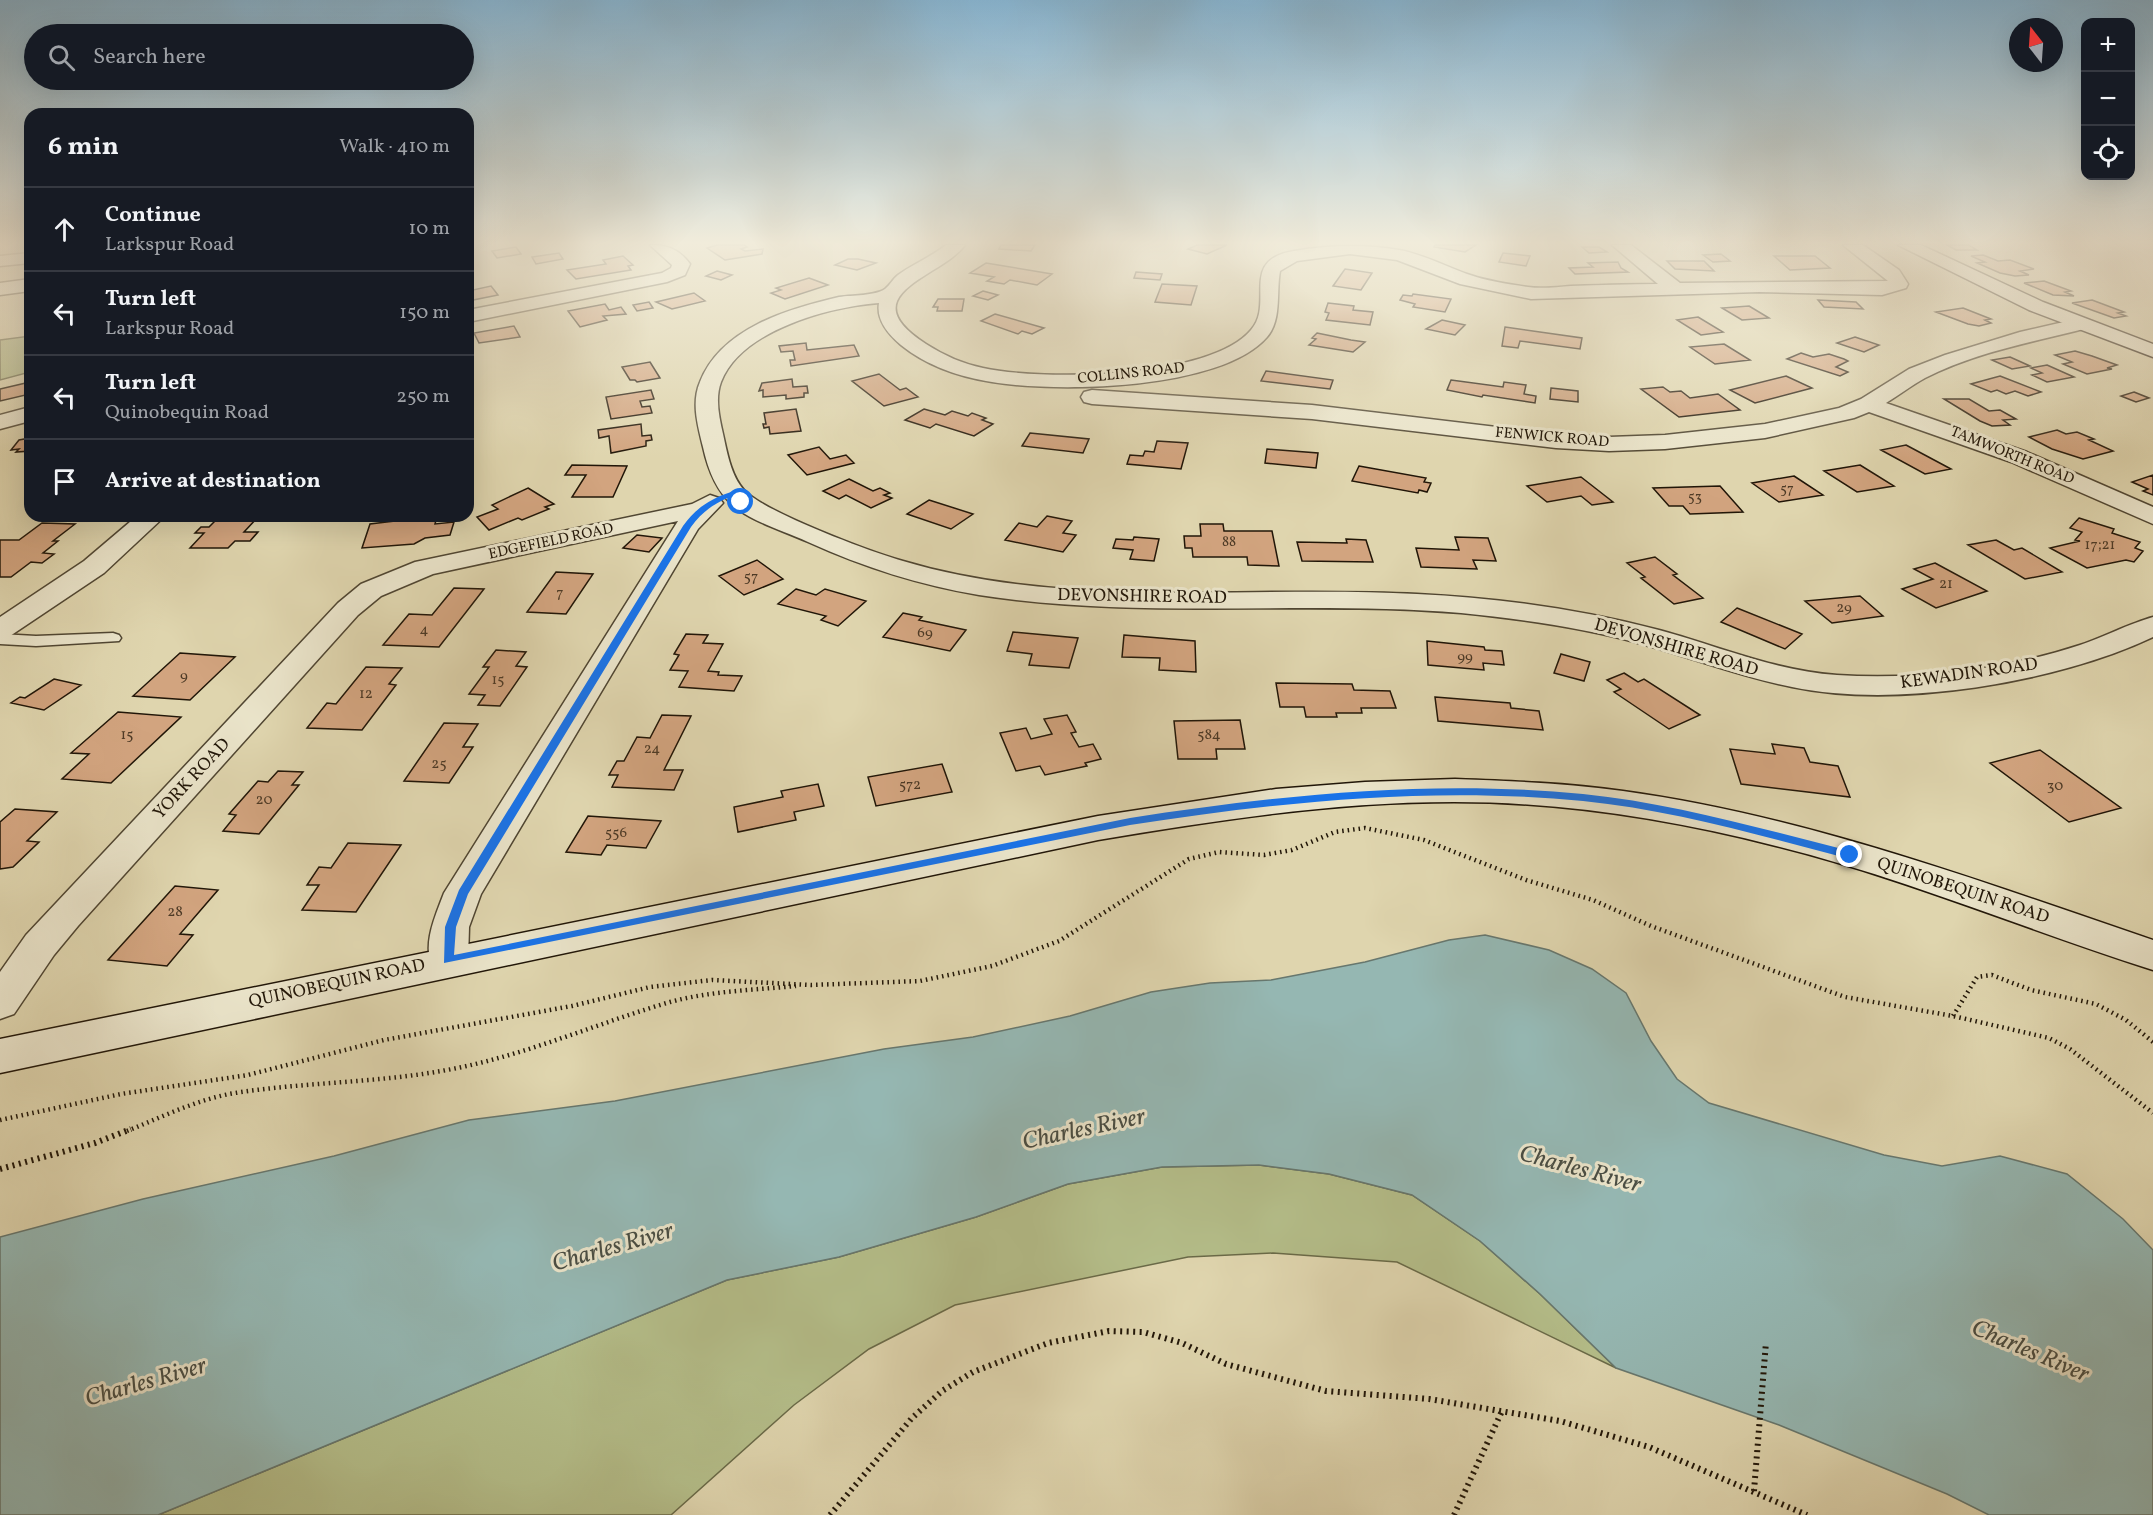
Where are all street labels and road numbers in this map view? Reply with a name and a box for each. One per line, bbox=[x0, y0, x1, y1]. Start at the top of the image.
street label: COLLINS ROAD bbox=[1076, 358, 1186, 390]
street label: TAMWORTH ROAD bbox=[1947, 422, 2077, 490]
street label: FENWICK ROAD bbox=[1494, 423, 1610, 453]
street label: EDGEFIELD ROAD bbox=[486, 518, 616, 566]
street label: DEVONSHIRE ROAD bbox=[1057, 583, 1227, 611]
street label: DEVONSHIRE ROAD bbox=[1591, 613, 1761, 683]
street label: KEWADIN ROAD bbox=[1899, 652, 2039, 696]
street label: YORK ROAD bbox=[148, 733, 236, 825]
street label: QUINOBEQUIN ROAD bbox=[1874, 851, 2052, 931]
street label: QUINOBEQUIN ROAD bbox=[246, 953, 428, 1015]

